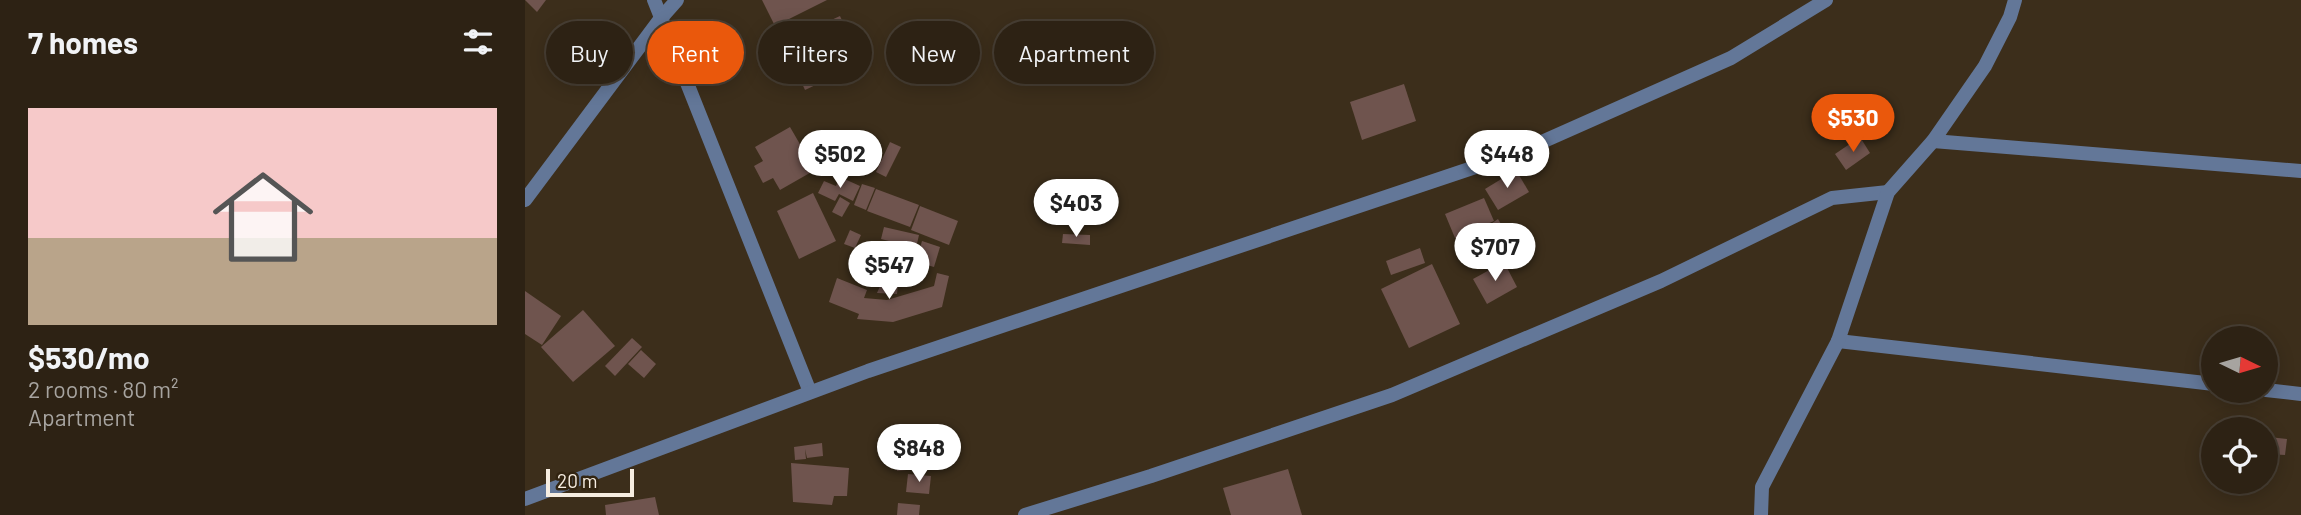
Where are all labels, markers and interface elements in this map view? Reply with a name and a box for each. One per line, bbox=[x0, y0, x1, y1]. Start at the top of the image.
chip: Buy bbox=[546, 21, 633, 84]
chip: Rent bbox=[647, 21, 744, 84]
chip: Filters bbox=[758, 21, 872, 84]
chip: New bbox=[886, 21, 980, 84]
chip: Apartment bbox=[994, 21, 1154, 84]
icon: filters bbox=[459, 23, 497, 61]
text: 7 homes bbox=[28, 24, 138, 60]
pin: $530 bbox=[1812, 94, 1894, 154]
text: $530 bbox=[1827, 103, 1879, 131]
pin: $502 bbox=[799, 130, 881, 190]
pin: $448 bbox=[1466, 130, 1548, 190]
text: $502 bbox=[814, 139, 866, 167]
text: $448 bbox=[1480, 139, 1534, 167]
icon: home bbox=[200, 154, 326, 280]
pin: $403 bbox=[1035, 180, 1117, 239]
text: $403 bbox=[1050, 188, 1102, 216]
pin: $707 bbox=[1454, 224, 1536, 283]
text: $707 bbox=[1470, 232, 1520, 260]
pin: $547 bbox=[848, 242, 930, 301]
text: $547 bbox=[864, 250, 914, 278]
north arrow bbox=[2201, 326, 2279, 402]
map controls bbox=[2201, 326, 2278, 494]
text: $530/mo bbox=[28, 339, 150, 375]
text: 2 rooms · 80 m² bbox=[28, 375, 178, 403]
text: Apartment bbox=[28, 403, 135, 431]
button: locate bbox=[2201, 417, 2278, 494]
pin: $848 bbox=[878, 424, 960, 484]
text: $848 bbox=[893, 433, 945, 461]
scale bar bbox=[546, 466, 633, 498]
text: 20 m bbox=[557, 469, 597, 492]

